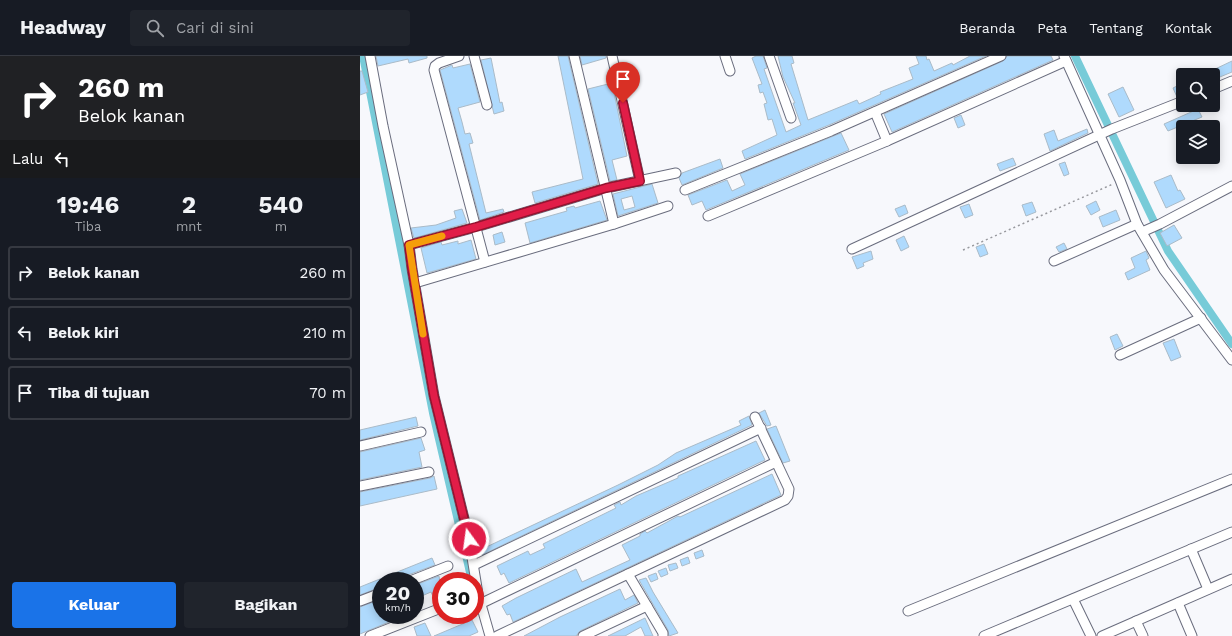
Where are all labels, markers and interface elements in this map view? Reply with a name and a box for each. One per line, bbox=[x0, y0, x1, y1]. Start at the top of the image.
search box bbox=[130, 10, 410, 46]
text: Headway bbox=[20, 16, 106, 39]
icon: search bbox=[144, 17, 166, 39]
text: Cari di sini bbox=[176, 19, 254, 37]
text: Beranda bbox=[959, 20, 1015, 36]
text: Peta bbox=[1037, 20, 1067, 36]
text: Tentang bbox=[1089, 20, 1143, 36]
text: Kontak bbox=[1165, 20, 1212, 36]
pin bbox=[606, 62, 640, 103]
icon: arrive bbox=[612, 68, 634, 90]
map controls bbox=[1176, 68, 1220, 164]
button: search bbox=[1176, 68, 1220, 112]
text: 260 m bbox=[78, 71, 164, 104]
icon: right bbox=[12, 72, 64, 124]
text: Belok kanan bbox=[78, 105, 185, 126]
button: layers bbox=[1176, 120, 1220, 164]
icon: left bbox=[51, 148, 73, 170]
text: Lalu bbox=[12, 150, 43, 168]
text: 19:46 bbox=[57, 191, 119, 219]
text: 2 bbox=[182, 191, 196, 219]
text: 540 bbox=[258, 191, 303, 219]
text: Tiba bbox=[75, 219, 101, 234]
text: mnt bbox=[176, 219, 202, 234]
text: m bbox=[275, 219, 287, 234]
icon: right bbox=[14, 262, 36, 284]
text: Belok kanan bbox=[48, 264, 139, 282]
text: 260 m bbox=[299, 264, 346, 282]
icon: left bbox=[14, 322, 36, 344]
text: Belok kiri bbox=[48, 324, 119, 342]
text: 210 m bbox=[303, 324, 346, 342]
icon: arrive bbox=[14, 382, 36, 404]
text: Tiba di tujuan bbox=[48, 384, 150, 402]
text: 70 m bbox=[309, 384, 346, 402]
position arrow bbox=[448, 518, 490, 560]
speed limit sign: 30 bbox=[432, 572, 484, 624]
text: 20 bbox=[386, 581, 410, 605]
button: Keluar bbox=[12, 582, 176, 628]
button: Bagikan bbox=[184, 582, 348, 628]
text: km/h bbox=[385, 602, 411, 613]

